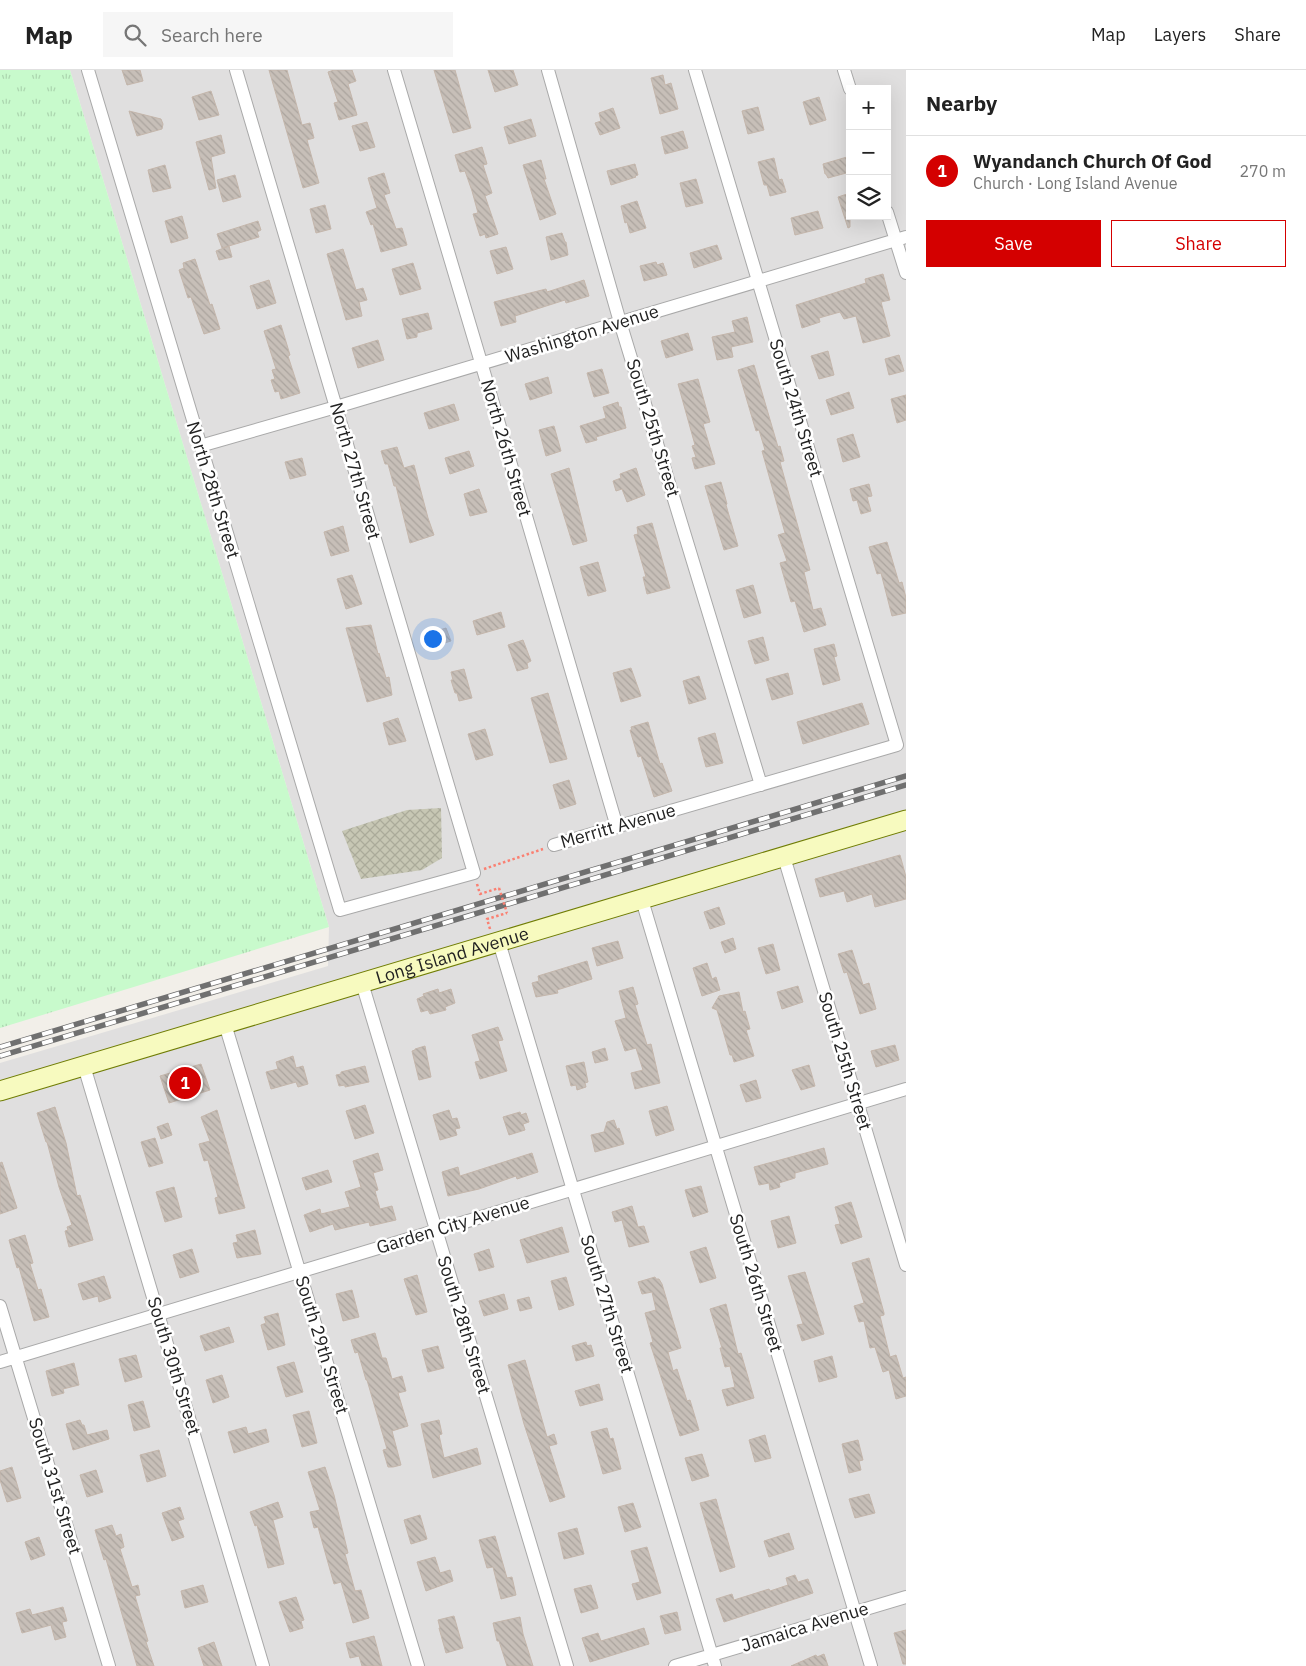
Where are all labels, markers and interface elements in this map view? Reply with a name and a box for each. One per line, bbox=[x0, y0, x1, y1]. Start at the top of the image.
search box bbox=[103, 12, 453, 57]
text: Map bbox=[25, 19, 73, 51]
icon: search bbox=[121, 21, 149, 49]
text: Search here bbox=[161, 23, 263, 47]
text: Map bbox=[1091, 23, 1126, 46]
text: Layers bbox=[1154, 23, 1206, 46]
text: Share bbox=[1234, 23, 1281, 46]
map controls bbox=[846, 85, 891, 220]
button: + bbox=[846, 85, 891, 130]
text: Nearby bbox=[926, 89, 997, 117]
button: − bbox=[846, 130, 891, 175]
text: Wyandanch Church Of God bbox=[973, 149, 1212, 173]
text: 1 bbox=[937, 161, 947, 181]
text: 270 m bbox=[1239, 161, 1286, 181]
text: Church · Long Island Avenue bbox=[973, 173, 1178, 193]
button: layers bbox=[846, 175, 891, 220]
button: Save bbox=[926, 220, 1101, 267]
button: Share bbox=[1111, 220, 1286, 267]
street label: Washington Avenue bbox=[502, 299, 662, 368]
street label: South 24th Street bbox=[765, 336, 828, 480]
street label: South 25th Street bbox=[622, 356, 685, 500]
street label: North 26th Street bbox=[476, 376, 537, 519]
street label: North 27th Street bbox=[325, 399, 386, 542]
street label: North 28th Street bbox=[182, 419, 245, 561]
your location bbox=[420, 626, 446, 652]
street label: Merritt Avenue bbox=[557, 798, 678, 853]
street label: Long Island Avenue bbox=[373, 921, 531, 989]
street label: South 25th Street bbox=[814, 989, 877, 1133]
pin: 1 bbox=[169, 1064, 201, 1102]
street label: Garden City Avenue bbox=[374, 1190, 532, 1259]
street label: South 26th Street bbox=[725, 1211, 788, 1355]
street label: South 27th Street bbox=[576, 1232, 639, 1376]
street label: South 28th Street bbox=[433, 1253, 496, 1397]
street label: South 29th Street bbox=[291, 1273, 354, 1417]
street label: South 30th Street bbox=[143, 1294, 206, 1438]
street label: South 31st Street bbox=[24, 1415, 87, 1557]
street label: Jamaica Avenue bbox=[739, 1596, 871, 1657]

